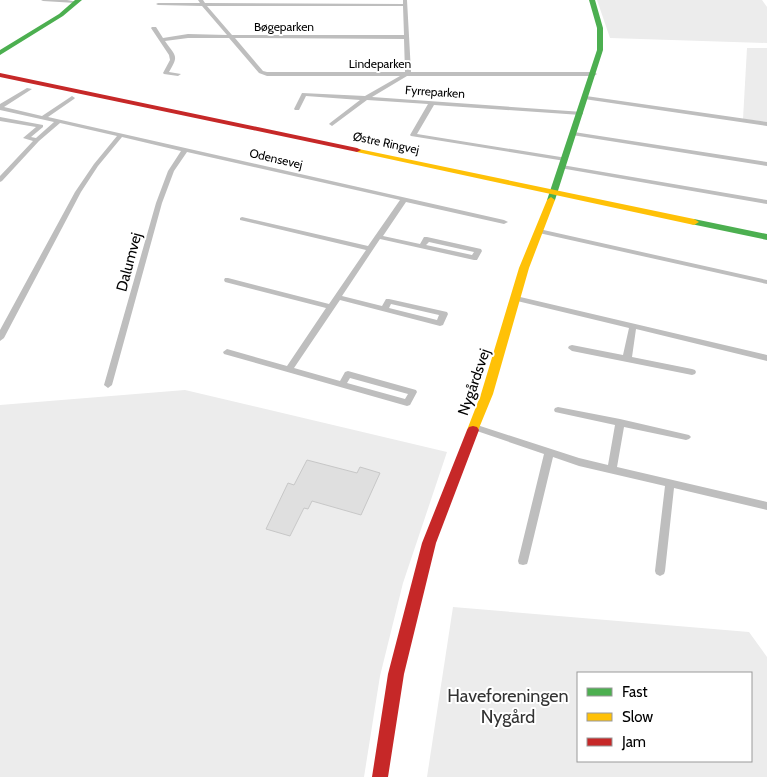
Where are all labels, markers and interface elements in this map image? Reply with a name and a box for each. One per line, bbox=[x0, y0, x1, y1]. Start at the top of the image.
street label: Bøgeparken bbox=[254, 19, 314, 34]
street label: Lindeparken bbox=[349, 56, 411, 71]
street label: Fyrreparken bbox=[405, 82, 466, 101]
street label: Østre Ringvej bbox=[352, 128, 421, 157]
street label: Odensevej bbox=[248, 145, 304, 172]
street label: Dalumvej bbox=[112, 230, 146, 294]
street label: Nygårdsvej bbox=[454, 346, 494, 418]
legend bbox=[577, 672, 752, 762]
text: Fast bbox=[622, 683, 647, 701]
park label: Haveforeningen Nygård bbox=[447, 685, 569, 728]
text: Slow bbox=[622, 708, 653, 726]
text: Jam bbox=[621, 733, 646, 751]

